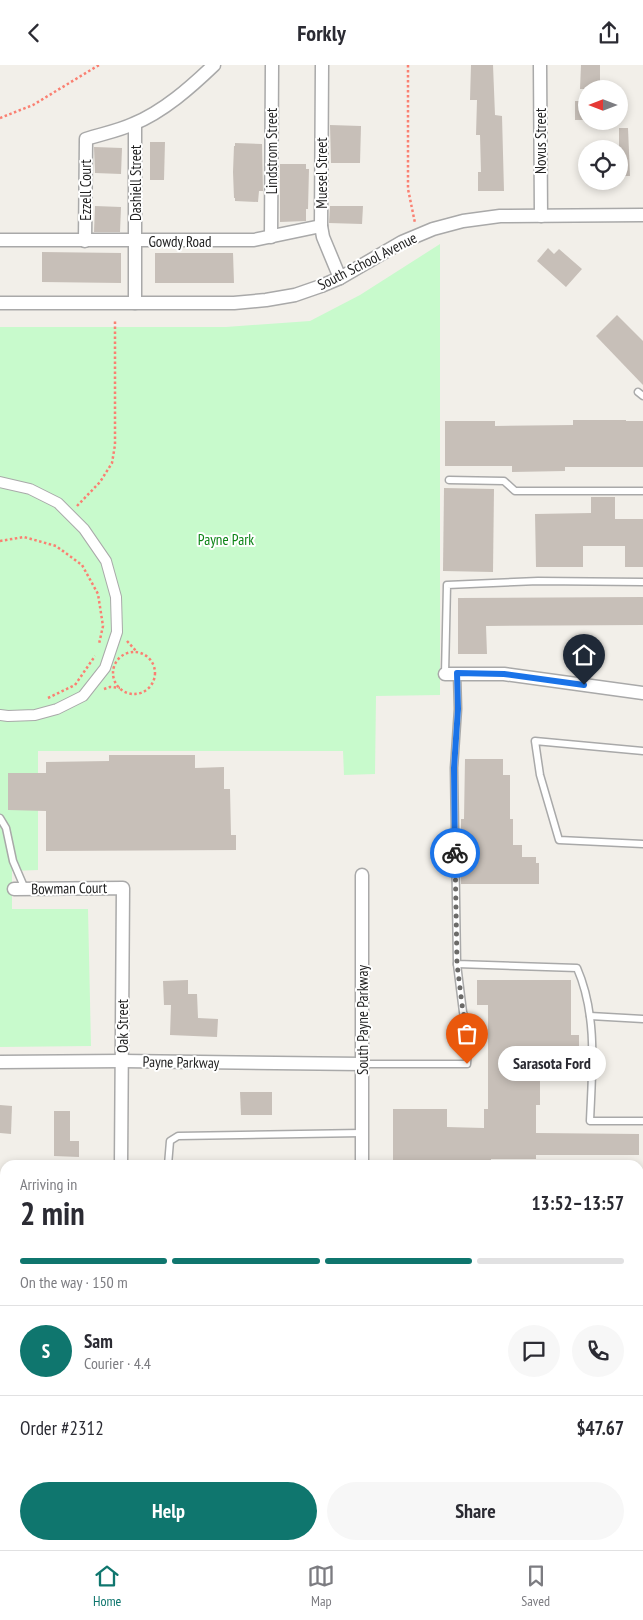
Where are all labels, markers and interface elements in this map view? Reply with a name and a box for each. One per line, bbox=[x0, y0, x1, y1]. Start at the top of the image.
icon: back bbox=[20, 19, 48, 47]
text: Forkly bbox=[297, 19, 346, 47]
icon: share bbox=[595, 19, 623, 47]
north arrow bbox=[578, 80, 628, 130]
map controls bbox=[578, 80, 628, 190]
street label: Lindstrom Street bbox=[262, 108, 281, 194]
street label: Novus Street bbox=[531, 108, 550, 174]
street label: Muesel Street bbox=[312, 137, 331, 209]
button: locate bbox=[578, 140, 628, 190]
street label: Dashiell Street bbox=[126, 145, 145, 221]
street label: Ezzell Court bbox=[76, 159, 95, 221]
street label: South School Avenue bbox=[314, 228, 420, 294]
street label: Gowdy Road bbox=[148, 232, 212, 251]
park label: Payne Park bbox=[198, 530, 254, 549]
pin bbox=[563, 634, 605, 685]
icon: home bbox=[570, 641, 598, 669]
courier bbox=[430, 828, 480, 878]
icon: bike bbox=[441, 839, 469, 867]
street label: Bowman Court bbox=[31, 878, 107, 898]
street label: South Payne Parkway bbox=[353, 965, 372, 1075]
street label: Oak Street bbox=[113, 999, 132, 1053]
pin bbox=[446, 1013, 488, 1064]
icon: bag bbox=[453, 1020, 481, 1048]
callout: Sarasota Ford bbox=[497, 1047, 604, 1081]
street label: Payne Parkway bbox=[142, 1052, 220, 1072]
text: Sarasota Ford bbox=[513, 1053, 591, 1073]
text: Arriving in bbox=[20, 1174, 77, 1194]
text: 13:52–13:57 bbox=[531, 1191, 624, 1215]
text: 2 min bbox=[20, 1192, 85, 1234]
text: On the way · 150 m bbox=[20, 1272, 128, 1292]
button: chat bbox=[508, 1325, 560, 1377]
button: phone bbox=[572, 1325, 624, 1377]
text: Sam bbox=[84, 1329, 113, 1353]
text: S bbox=[42, 1339, 50, 1363]
text: Courier · 4.4 bbox=[84, 1353, 151, 1373]
text: Order #2312 bbox=[20, 1416, 104, 1440]
text: $47.67 bbox=[576, 1416, 624, 1440]
button: Help bbox=[20, 1482, 317, 1540]
button: Share bbox=[327, 1482, 624, 1540]
tab: Home bbox=[93, 1562, 121, 1610]
tab: Map bbox=[307, 1562, 335, 1610]
tab: Saved bbox=[521, 1562, 550, 1610]

